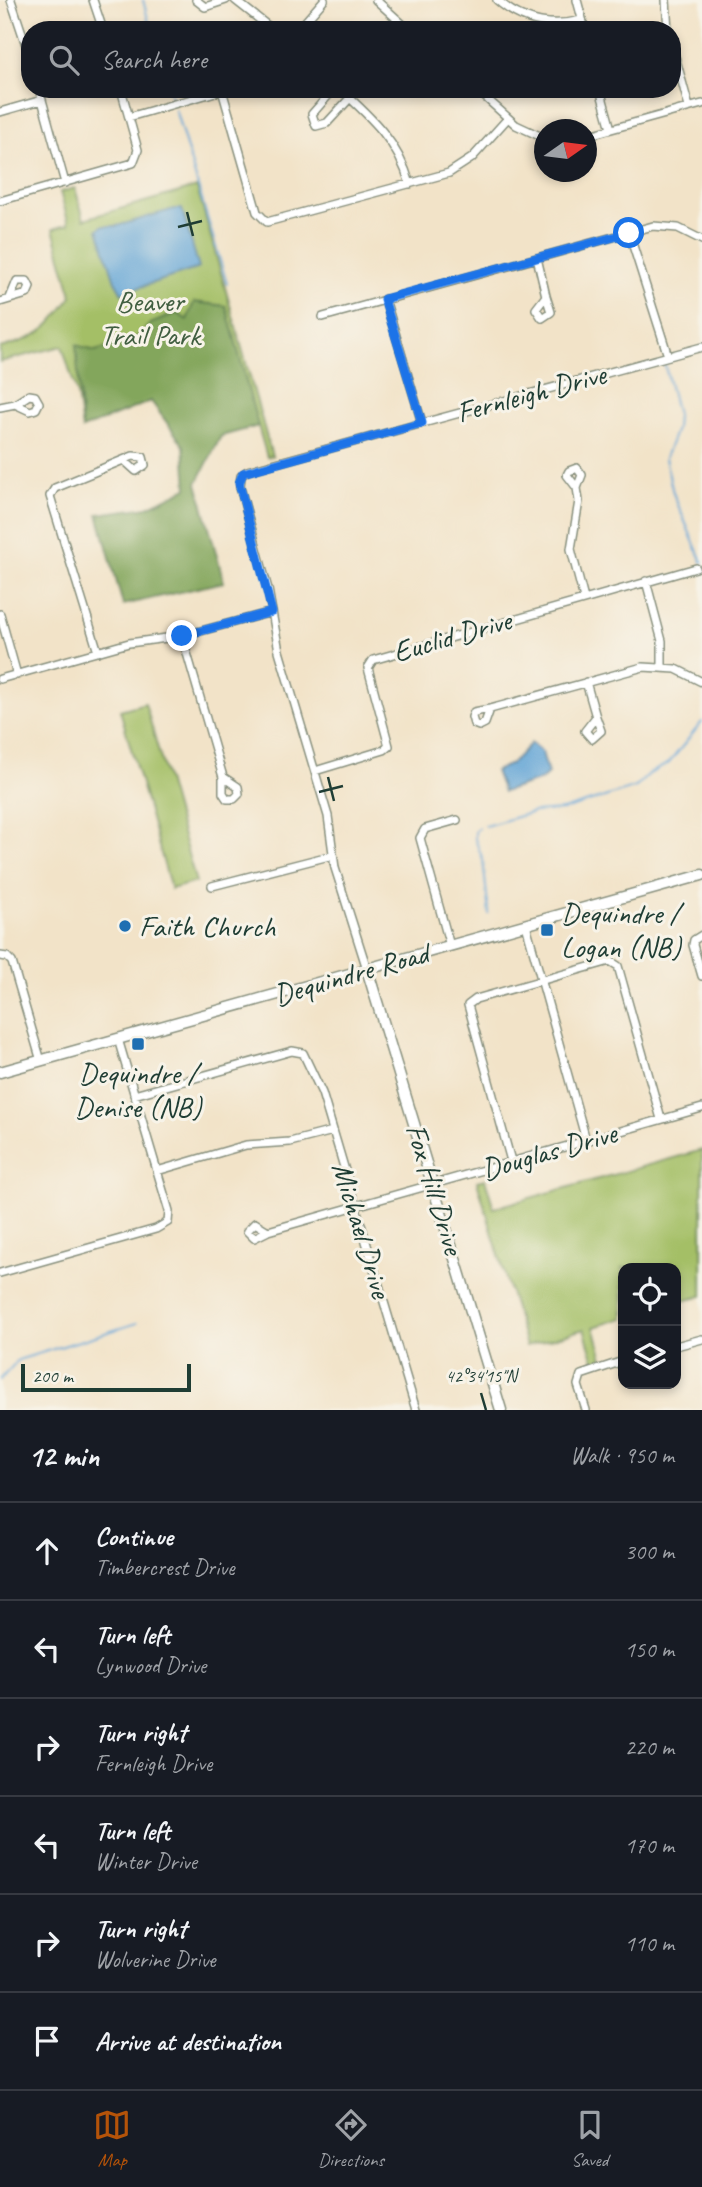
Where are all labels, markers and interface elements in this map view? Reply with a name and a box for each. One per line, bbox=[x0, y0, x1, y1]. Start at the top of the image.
search box bbox=[21, 21, 681, 98]
icon: search bbox=[45, 41, 83, 79]
text: Search here bbox=[101, 43, 207, 76]
north arrow bbox=[534, 119, 597, 182]
route start bbox=[613, 217, 644, 248]
park label: Beaver Trail Park bbox=[100, 282, 202, 354]
street label: Fernleigh Drive bbox=[452, 354, 612, 431]
street label: Euclid Drive bbox=[389, 600, 518, 671]
route end bbox=[166, 620, 197, 651]
place label: Dequindre / Logan (NB) bbox=[561, 894, 686, 966]
place label: Faith Church bbox=[139, 907, 276, 945]
marker: Faith Church bbox=[117, 918, 133, 934]
marker: Dequindre / Logan (NB) bbox=[539, 922, 555, 938]
street label: Dequindre Road bbox=[269, 933, 437, 1014]
marker: Dequindre / Denise (NB) bbox=[130, 1036, 146, 1052]
place label: Dequindre / Denise (NB) bbox=[75, 1054, 204, 1126]
street label: Douglas Drive bbox=[477, 1113, 623, 1188]
street label: Fox Hill Drive bbox=[397, 1119, 473, 1261]
street label: Michael Drive bbox=[323, 1158, 401, 1305]
map controls bbox=[618, 1263, 681, 1389]
button: locate bbox=[618, 1263, 681, 1326]
button: layers bbox=[618, 1326, 681, 1389]
scale bar bbox=[21, 1361, 191, 1393]
text: 200 m bbox=[32, 1364, 73, 1388]
text: 42°34'15"N bbox=[446, 1365, 520, 1387]
text: 12 min bbox=[28, 1437, 99, 1475]
text: Walk · 950 m bbox=[570, 1441, 674, 1470]
text: Continue bbox=[95, 1520, 173, 1553]
icon: ahead bbox=[28, 1532, 66, 1570]
text: 300 m bbox=[625, 1537, 674, 1566]
text: Timbercrest Drive bbox=[95, 1553, 234, 1582]
text: Turn left bbox=[95, 1618, 170, 1651]
icon: left bbox=[28, 1630, 66, 1668]
text: 150 m bbox=[625, 1635, 674, 1664]
text: Lynwood Drive bbox=[95, 1651, 206, 1680]
text: Turn right bbox=[95, 1716, 186, 1749]
icon: right bbox=[28, 1728, 66, 1766]
text: 220 m bbox=[625, 1733, 674, 1762]
text: Fernleigh Drive bbox=[95, 1749, 212, 1778]
text: Turn left bbox=[95, 1814, 170, 1847]
icon: left bbox=[28, 1826, 66, 1864]
text: 170 m bbox=[625, 1831, 674, 1860]
text: Winter Drive bbox=[95, 1847, 197, 1876]
text: Turn right bbox=[95, 1912, 186, 1945]
icon: right bbox=[28, 1924, 66, 1962]
text: 110 m bbox=[625, 1929, 674, 1958]
text: Wolverine Drive bbox=[95, 1945, 216, 1974]
icon: arrive bbox=[28, 2022, 66, 2060]
text: Arrive at destination bbox=[95, 2025, 281, 2058]
tab: Map bbox=[93, 2106, 131, 2172]
tab: Directions bbox=[318, 2106, 384, 2172]
tab: Saved bbox=[571, 2106, 609, 2172]

